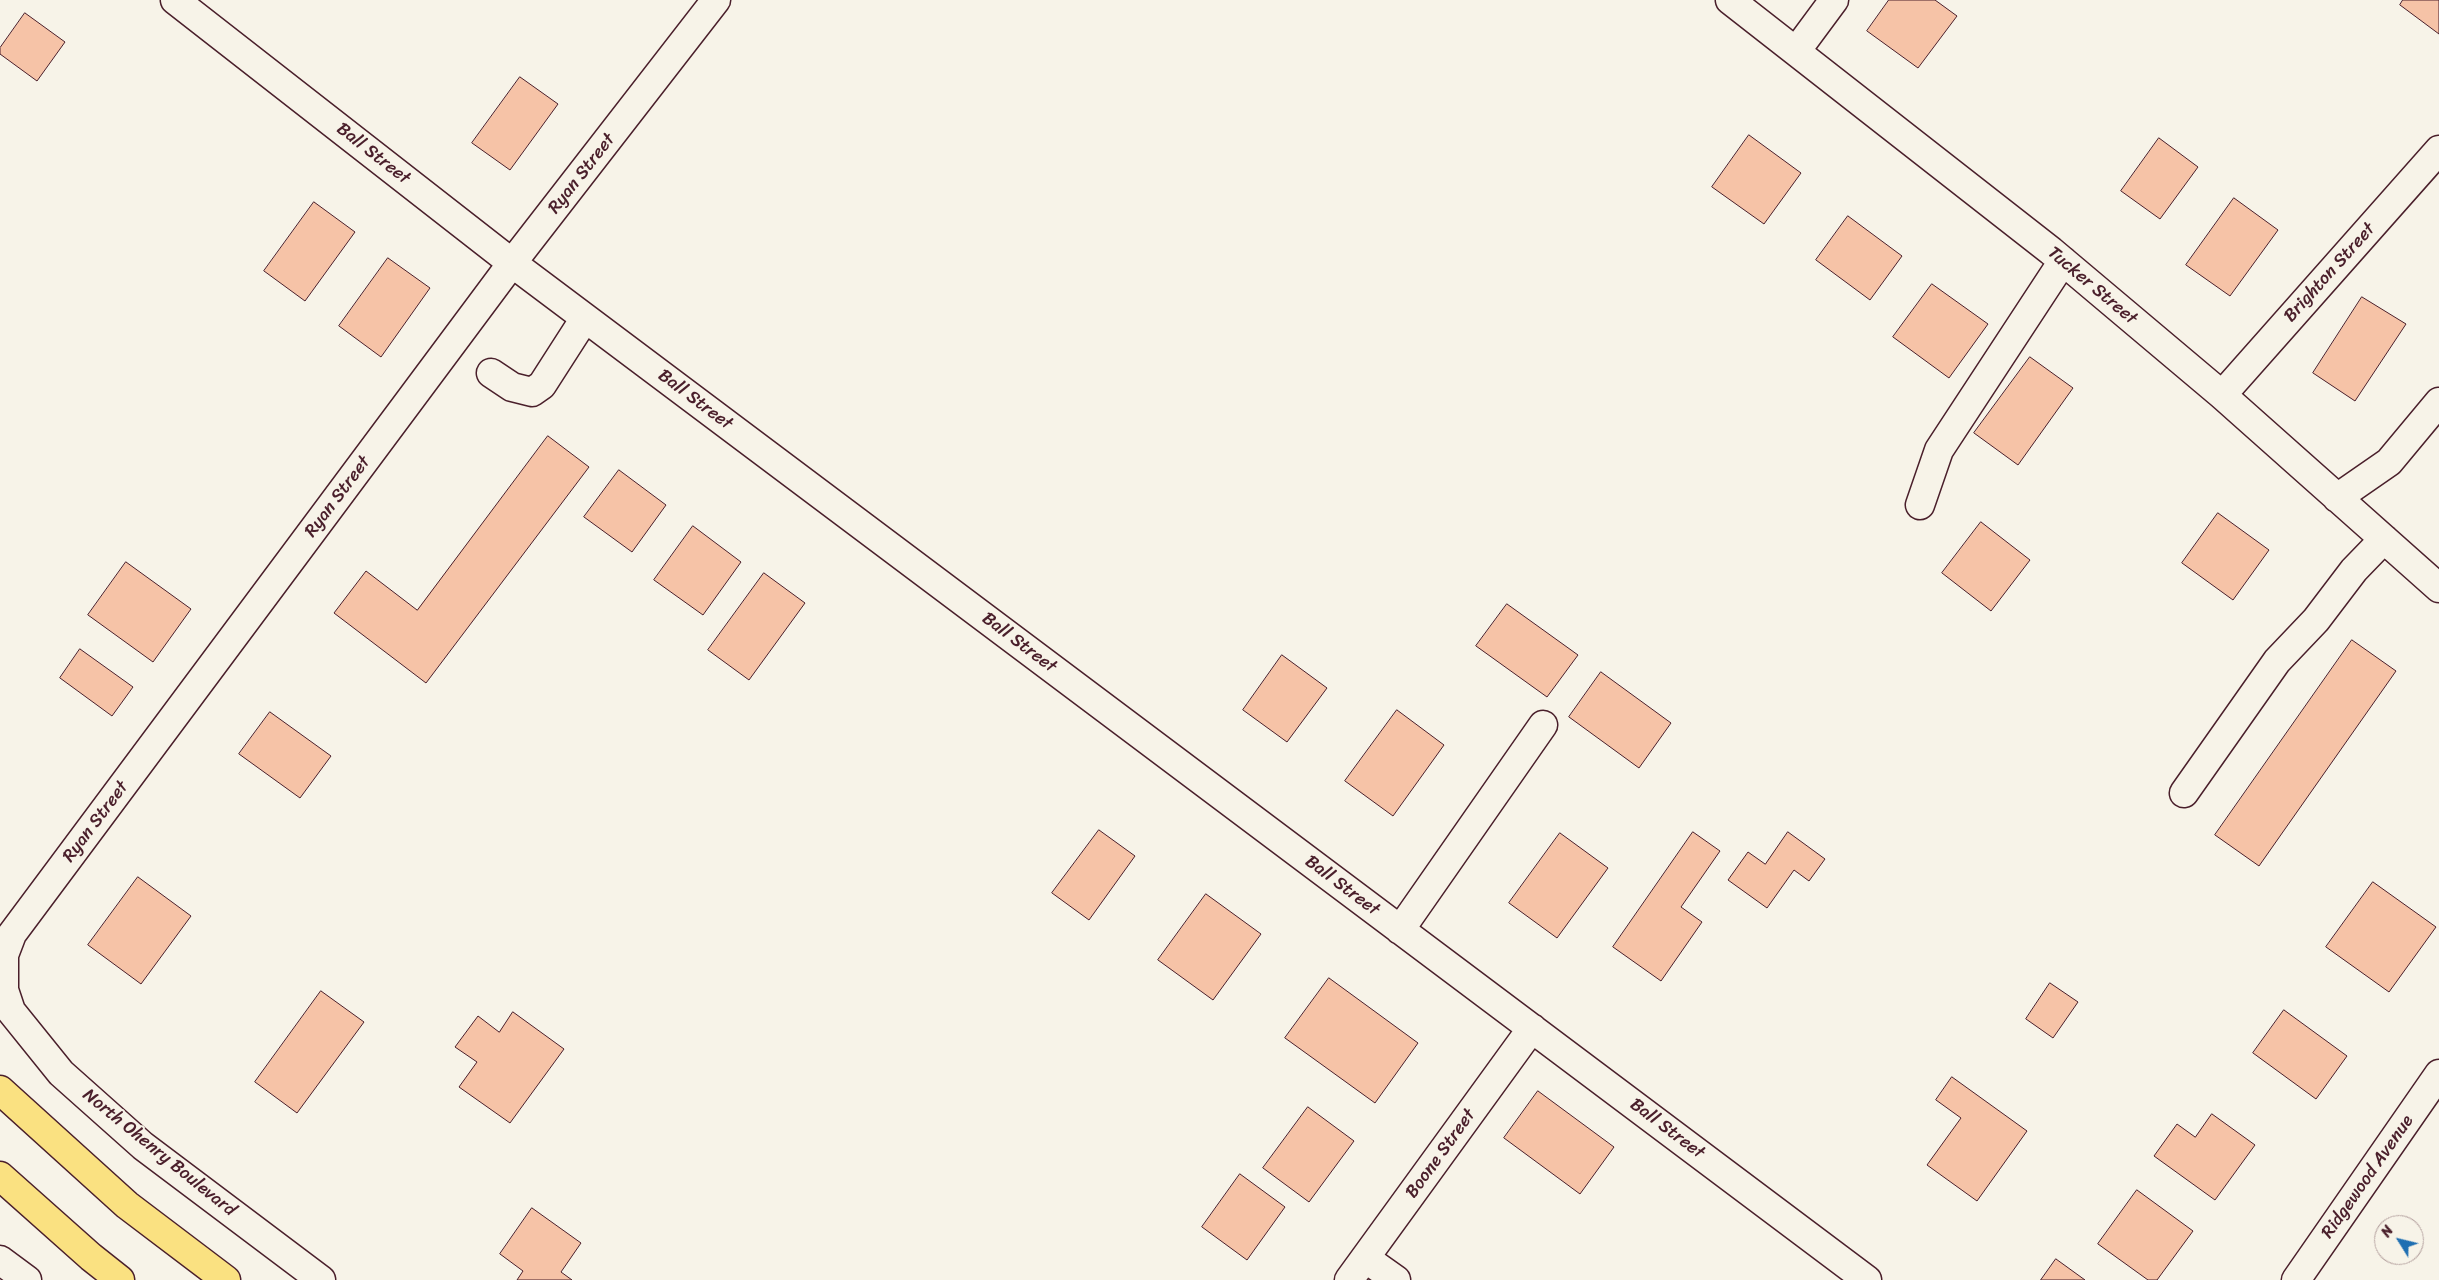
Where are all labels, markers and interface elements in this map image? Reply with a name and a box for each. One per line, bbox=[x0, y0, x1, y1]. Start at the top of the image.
street label: Ball Street bbox=[332, 119, 414, 189]
street label: Ryan Street bbox=[544, 130, 620, 218]
street label: Brighton Street bbox=[2280, 219, 2380, 327]
street label: Tucker Street bbox=[2043, 242, 2141, 330]
street label: Ball Street bbox=[654, 365, 736, 435]
street label: Ryan Street bbox=[300, 452, 376, 542]
street label: Ball Street bbox=[978, 608, 1060, 678]
street label: Ryan Street bbox=[58, 777, 134, 867]
street label: Ball Street bbox=[1301, 851, 1383, 921]
street label: North Ohenry Boulevard bbox=[78, 1085, 240, 1221]
street label: Ball Street bbox=[1626, 1094, 1708, 1164]
street label: Boone Street bbox=[1401, 1105, 1481, 1203]
street label: Ridgewood Avenue bbox=[2317, 1111, 2419, 1243]
north arrow bbox=[2374, 1215, 2424, 1265]
text: N bbox=[2374, 1220, 2400, 1243]

